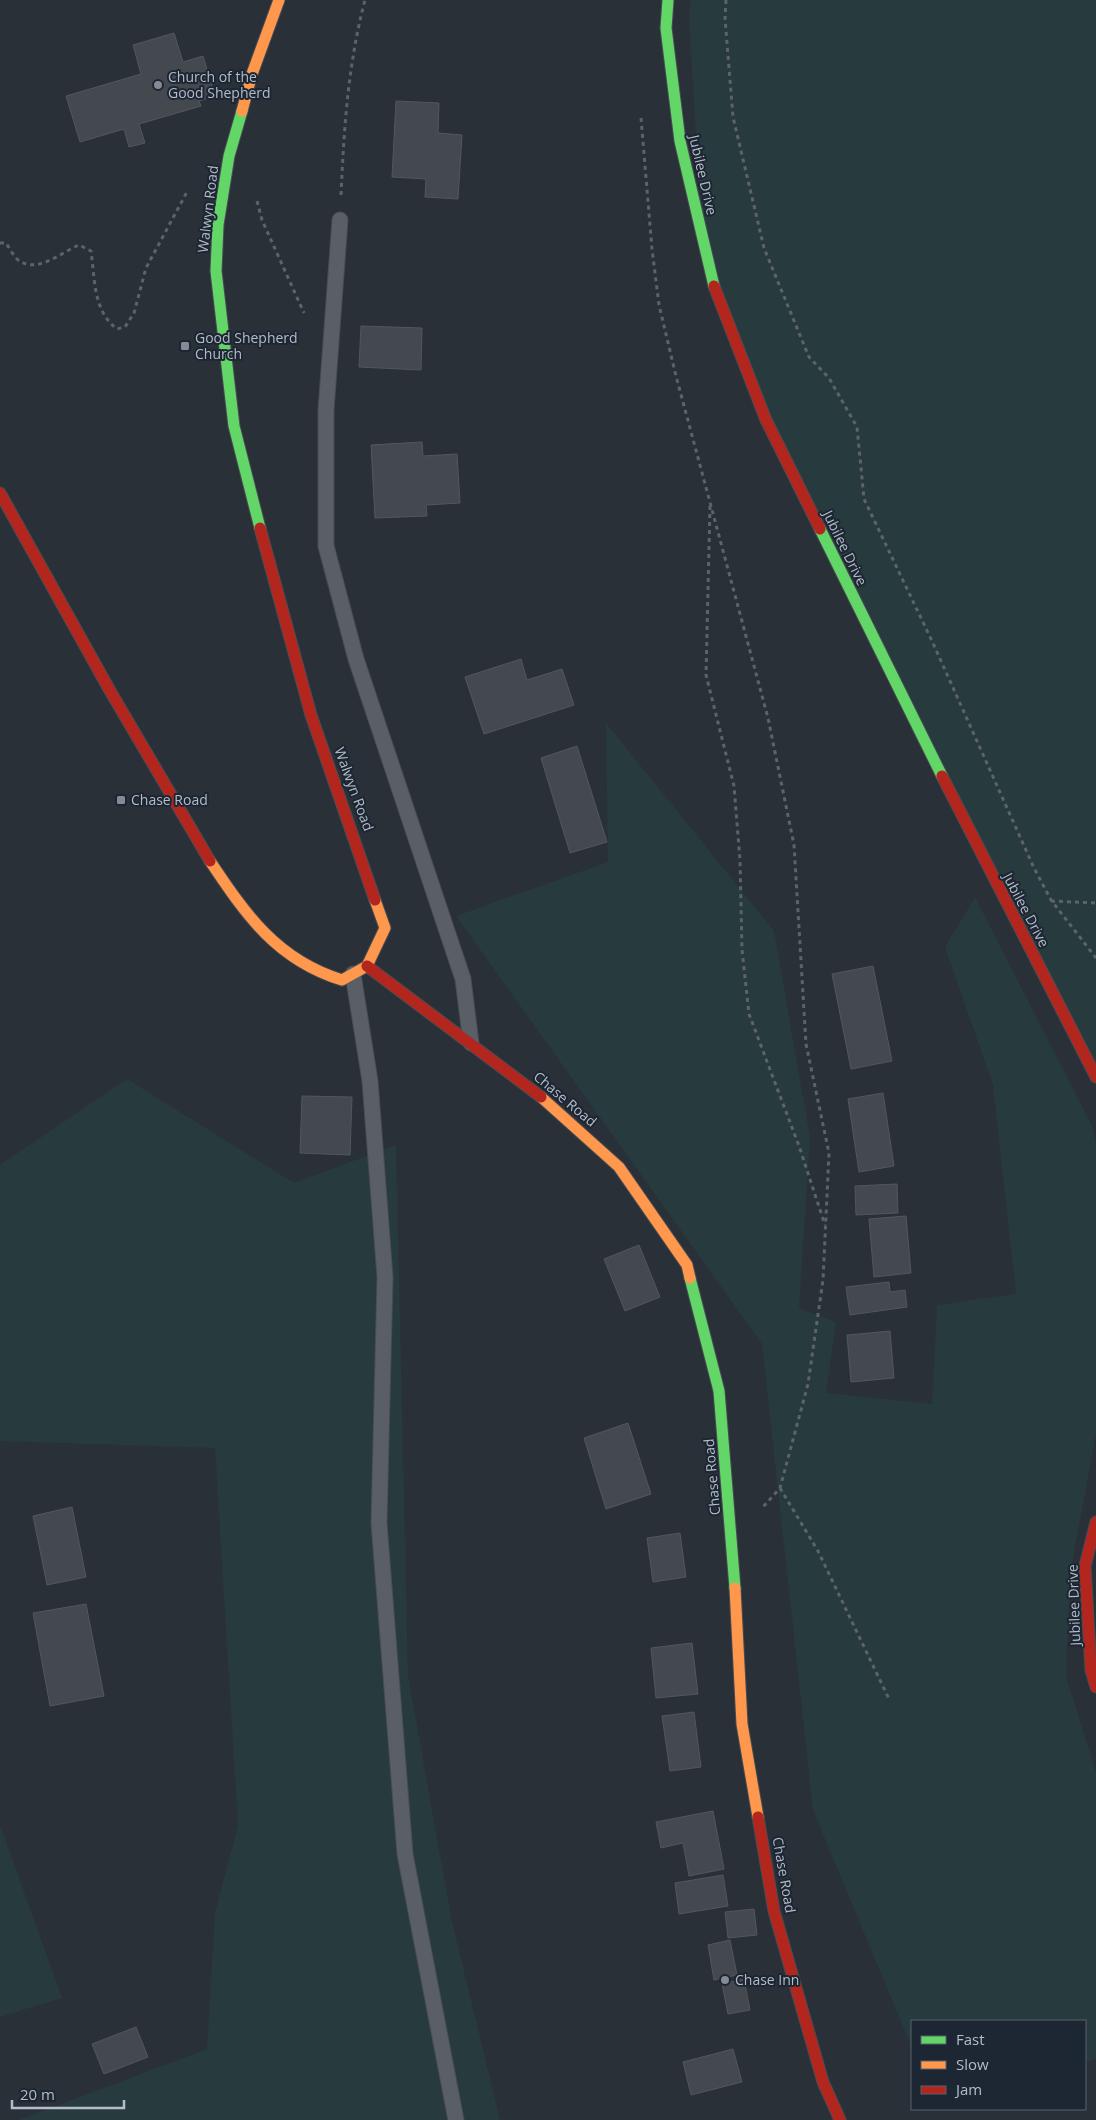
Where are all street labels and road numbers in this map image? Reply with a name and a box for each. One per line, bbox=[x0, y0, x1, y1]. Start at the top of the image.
street label: Jubilee Drive bbox=[685, 131, 722, 217]
street label: Walwyn Road bbox=[193, 164, 222, 254]
street label: Jubilee Drive bbox=[818, 505, 872, 589]
street label: Walwyn Road bbox=[331, 744, 378, 833]
street label: Jubilee Drive bbox=[998, 868, 1054, 950]
street label: Chase Road bbox=[530, 1067, 601, 1131]
street label: Chase Road bbox=[699, 1438, 724, 1516]
street label: Jubilee Drive bbox=[1063, 1564, 1084, 1648]
street label: Chase Road bbox=[768, 1835, 801, 1914]

